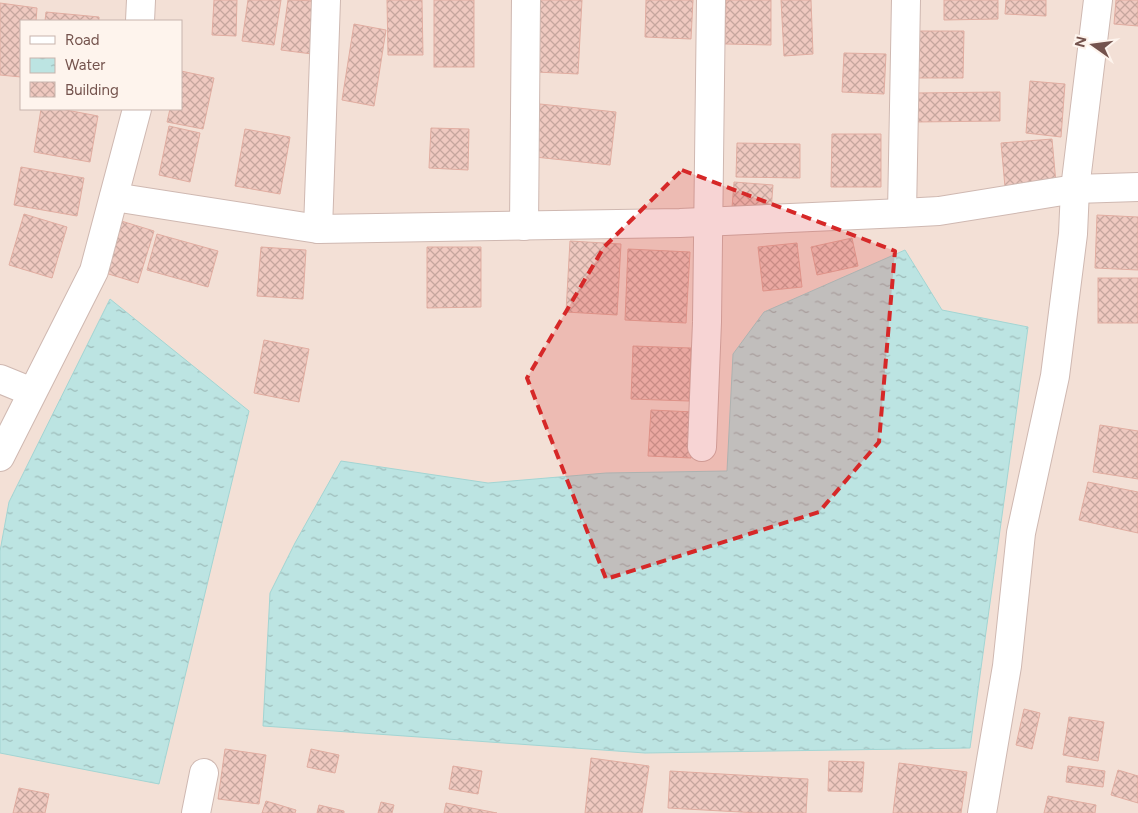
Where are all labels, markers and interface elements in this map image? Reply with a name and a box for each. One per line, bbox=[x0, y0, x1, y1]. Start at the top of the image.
legend bbox=[20, 20, 182, 110]
north arrow bbox=[1068, 20, 1118, 70]
text: Road bbox=[65, 31, 100, 49]
text: N bbox=[1071, 35, 1090, 49]
text: Water bbox=[65, 56, 105, 74]
text: Building bbox=[65, 81, 119, 99]

